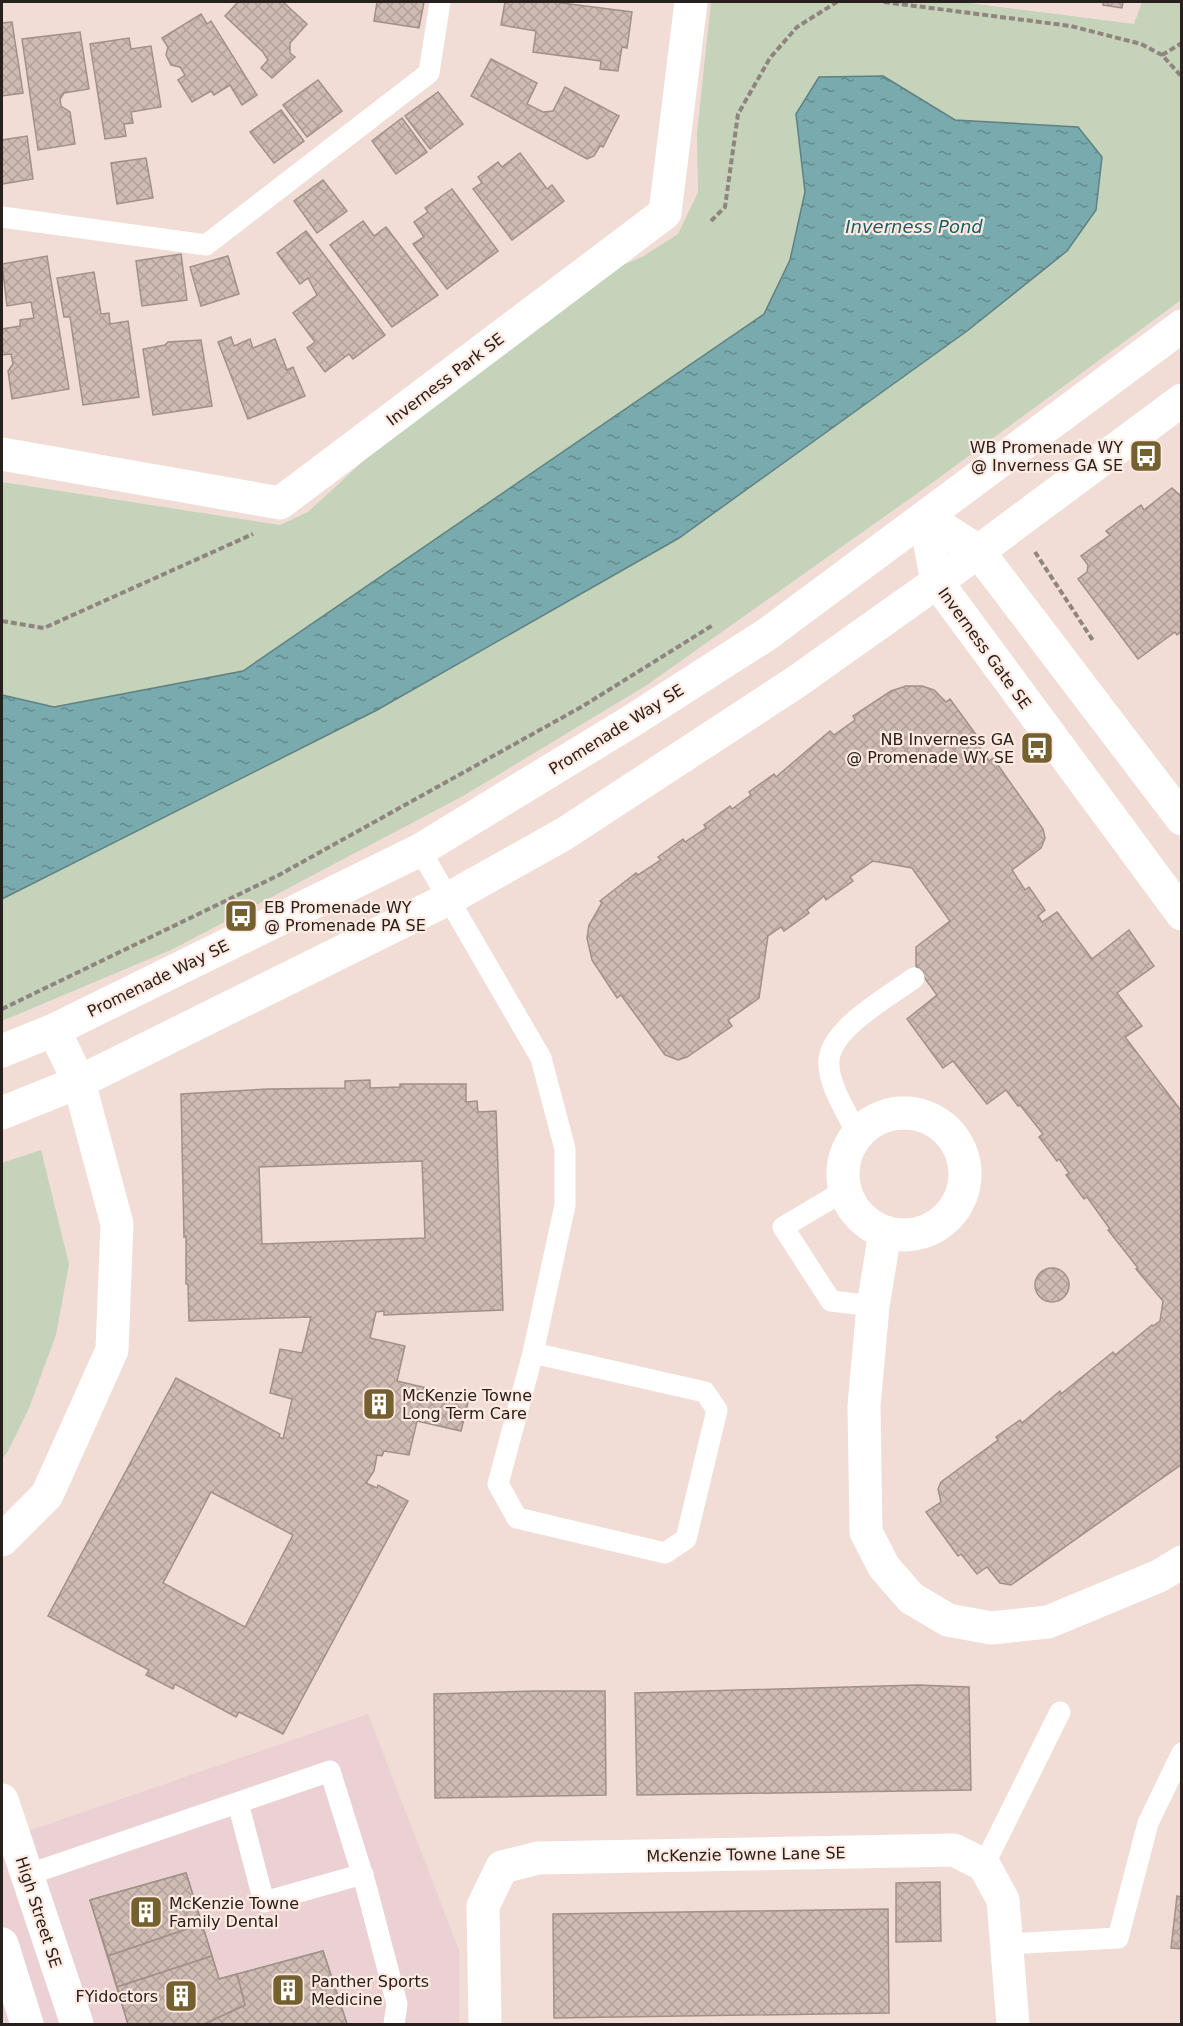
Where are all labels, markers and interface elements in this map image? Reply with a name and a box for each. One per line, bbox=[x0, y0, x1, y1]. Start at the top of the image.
water label: Inverness Pond bbox=[845, 216, 983, 237]
street label: Inverness Park SE bbox=[383, 329, 508, 430]
place label: WB Promenade WY @ Inverness GA SE bbox=[970, 438, 1123, 475]
bus stop icon: WB Promenade WY @ Inverness GA SE bbox=[1128, 438, 1164, 474]
street label: Inverness Gate SE bbox=[934, 584, 1035, 713]
street label: Promenade Way SE bbox=[545, 680, 687, 779]
place label: NB Inverness GA @ Promenade WY SE bbox=[846, 730, 1014, 767]
bus stop icon: NB Inverness GA @ Promenade WY SE bbox=[1019, 730, 1055, 766]
bus stop icon: EB Promenade WY @ Promenade PA SE bbox=[223, 898, 259, 934]
place label: EB Promenade WY @ Promenade PA SE bbox=[264, 898, 426, 935]
street label: Promenade Way SE bbox=[84, 936, 232, 1021]
building icon: McKenzie Towne Long Term Care bbox=[361, 1386, 397, 1422]
place label: McKenzie Towne Long Term Care bbox=[402, 1386, 532, 1423]
street label: McKenzie Towne Lane SE bbox=[646, 1843, 846, 1866]
street label: High Street SE bbox=[12, 1854, 65, 1970]
building icon: McKenzie Towne Family Dental bbox=[128, 1894, 164, 1930]
place label: McKenzie Towne Family Dental bbox=[169, 1894, 299, 1931]
building icon: Panther Sports Medicine bbox=[270, 1972, 306, 2008]
place label: Panther Sports Medicine bbox=[311, 1972, 429, 2009]
building icon: FYidoctors bbox=[163, 1978, 199, 2014]
place label: FYidoctors bbox=[75, 1987, 158, 2006]

